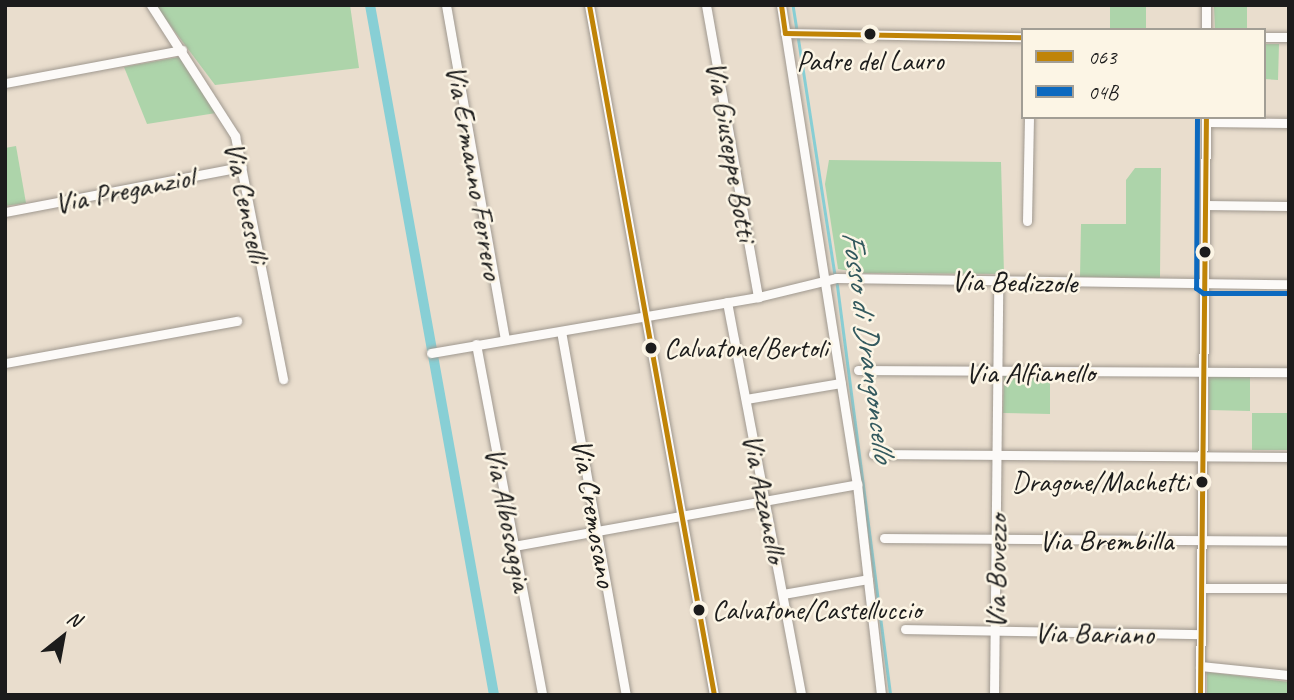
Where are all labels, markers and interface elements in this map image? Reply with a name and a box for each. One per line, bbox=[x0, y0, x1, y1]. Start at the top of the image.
marker: Padre del Lauro bbox=[863, 27, 877, 41]
legend bbox=[1021, 28, 1266, 119]
place label: Padre del Lauro bbox=[796, 44, 944, 78]
text: 063 bbox=[1088, 44, 1116, 70]
street label: Via Giuseppe Botti bbox=[698, 58, 766, 244]
street label: Via Ermanno Ferrero bbox=[438, 61, 512, 283]
text: 04B bbox=[1088, 79, 1118, 105]
street label: Via Ceneselli bbox=[217, 138, 277, 266]
street label: Via Preganziol bbox=[51, 159, 197, 221]
water label: Fosso di Drangoncello bbox=[833, 229, 903, 463]
unlabelled marker bbox=[1198, 245, 1212, 259]
street label: Via Bedizzole bbox=[950, 263, 1078, 301]
place label: Calvatone/Bertoli bbox=[664, 331, 828, 365]
marker: Calvatone/Bertoli bbox=[644, 341, 658, 355]
street label: Via Alfianello bbox=[965, 354, 1095, 390]
street label: Via Azzanello bbox=[735, 430, 795, 566]
street label: Via Cremosano bbox=[563, 436, 625, 590]
street label: Via Albosaggia bbox=[477, 444, 541, 594]
place label: Dragone/Machetti bbox=[1012, 465, 1189, 499]
marker: Dragone/Machetti bbox=[1195, 475, 1209, 489]
street label: Via Bovezzo bbox=[977, 514, 1015, 630]
street label: Via Brembilla bbox=[1038, 522, 1174, 558]
place label: Calvatone/Castelluccio bbox=[712, 593, 921, 627]
north arrow bbox=[28, 602, 98, 672]
marker: Calvatone/Castelluccio bbox=[692, 603, 706, 617]
text: N bbox=[63, 606, 85, 632]
street label: Via Bariano bbox=[1033, 614, 1155, 652]

